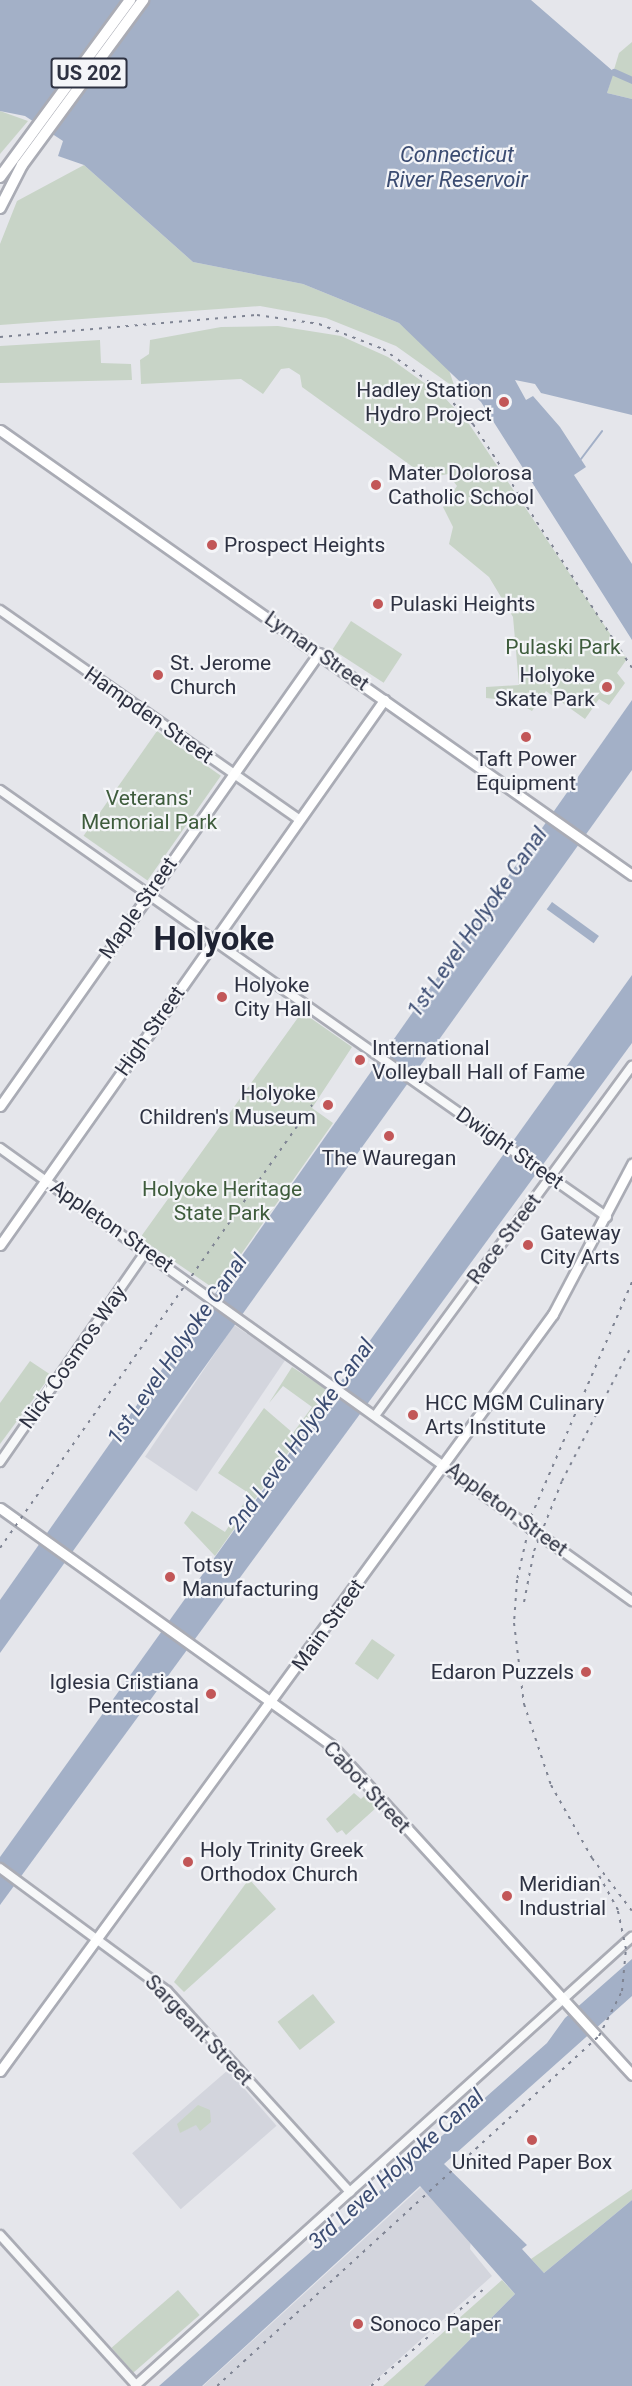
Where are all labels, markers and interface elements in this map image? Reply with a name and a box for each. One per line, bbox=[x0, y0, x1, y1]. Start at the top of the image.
road number: US 202 bbox=[50, 56, 128, 90]
water label: Connecticut River Reservoir bbox=[386, 141, 528, 192]
place label: Hadley Station Hydro Project bbox=[356, 377, 492, 427]
marker: Hadley Station Hydro Project bbox=[497, 395, 511, 409]
place label: Mater Dolorosa Catholic School bbox=[388, 460, 534, 510]
marker: Mater Dolorosa Catholic School bbox=[369, 478, 383, 492]
place label: Prospect Heights bbox=[224, 532, 385, 558]
marker: Prospect Heights bbox=[205, 538, 219, 552]
place label: Pulaski Heights bbox=[390, 591, 535, 617]
marker: Pulaski Heights bbox=[371, 597, 385, 611]
street label: Lyman Street bbox=[260, 606, 374, 696]
park label: Pulaski Park bbox=[505, 634, 621, 660]
place label: St. Jerome Church bbox=[170, 650, 271, 700]
street label: Hampden Street bbox=[80, 661, 218, 769]
place label: Holyoke Skate Park bbox=[495, 662, 595, 712]
marker: St. Jerome Church bbox=[151, 668, 165, 682]
marker: Holyoke Skate Park bbox=[600, 680, 614, 694]
marker: Taft Power Equipment bbox=[519, 730, 533, 744]
place label: Taft Power Equipment bbox=[475, 746, 577, 796]
park label: Veterans' Memorial Park bbox=[81, 785, 217, 835]
water label: 1st Level Holyoke Canal bbox=[401, 822, 553, 1022]
street label: Maple Street bbox=[94, 852, 182, 964]
district label: Holyoke bbox=[154, 919, 274, 959]
place label: Holyoke City Hall bbox=[234, 972, 311, 1022]
street label: High Street bbox=[110, 981, 190, 1081]
marker: Holyoke City Hall bbox=[215, 990, 229, 1004]
place label: International Volleyball Hall of Fame bbox=[372, 1035, 585, 1085]
marker: International Volleyball Hall of Fame bbox=[353, 1053, 367, 1067]
place label: Holyoke Children's Museum bbox=[139, 1080, 316, 1130]
marker: Holyoke Children's Museum bbox=[321, 1098, 335, 1112]
street label: Dwight Street bbox=[451, 1102, 569, 1194]
marker: The Wauregan bbox=[382, 1129, 396, 1143]
place label: The Wauregan bbox=[322, 1145, 456, 1171]
street label: Appleton Street bbox=[46, 1174, 178, 1278]
park label: Holyoke Heritage State Park bbox=[142, 1176, 302, 1226]
street label: Race Street bbox=[462, 1189, 546, 1289]
place label: Gateway City Arts bbox=[540, 1220, 621, 1270]
marker: Gateway City Arts bbox=[521, 1238, 535, 1252]
water label: 1st Level Holyoke Canal bbox=[101, 1249, 253, 1449]
street label: Nick Cosmos Way bbox=[14, 1280, 132, 1434]
water label: 2nd Level Holyoke Canal bbox=[222, 1333, 380, 1537]
place label: HCC MGM Culinary Arts Institute bbox=[425, 1390, 604, 1440]
marker: HCC MGM Culinary Arts Institute bbox=[406, 1408, 420, 1422]
street label: Appleton Street bbox=[441, 1456, 573, 1562]
place label: Totsy Manufacturing bbox=[182, 1552, 319, 1602]
marker: Totsy Manufacturing bbox=[163, 1570, 177, 1584]
street label: Main Street bbox=[286, 1574, 370, 1676]
place label: Edaron Puzzels bbox=[431, 1659, 574, 1685]
marker: Edaron Puzzels bbox=[579, 1665, 593, 1679]
place label: Iglesia Cristiana Pentecostal bbox=[50, 1669, 199, 1719]
marker: Iglesia Cristiana Pentecostal bbox=[204, 1687, 218, 1701]
street label: Cabot Street bbox=[318, 1736, 416, 1838]
place label: Holy Trinity Greek Orthodox Church bbox=[200, 1837, 364, 1887]
marker: Holy Trinity Greek Orthodox Church bbox=[181, 1855, 195, 1869]
place label: Meridian Industrial bbox=[519, 1871, 606, 1921]
marker: Meridian Industrial bbox=[500, 1889, 514, 1903]
street label: Sargeant Street bbox=[140, 1969, 258, 2091]
water label: 3rd Level Holyoke Canal bbox=[303, 2083, 489, 2255]
marker: United Paper Box bbox=[525, 2133, 539, 2147]
place label: United Paper Box bbox=[452, 2149, 612, 2175]
place label: Sonoco Paper bbox=[370, 2311, 501, 2337]
marker: Sonoco Paper bbox=[351, 2317, 365, 2331]

